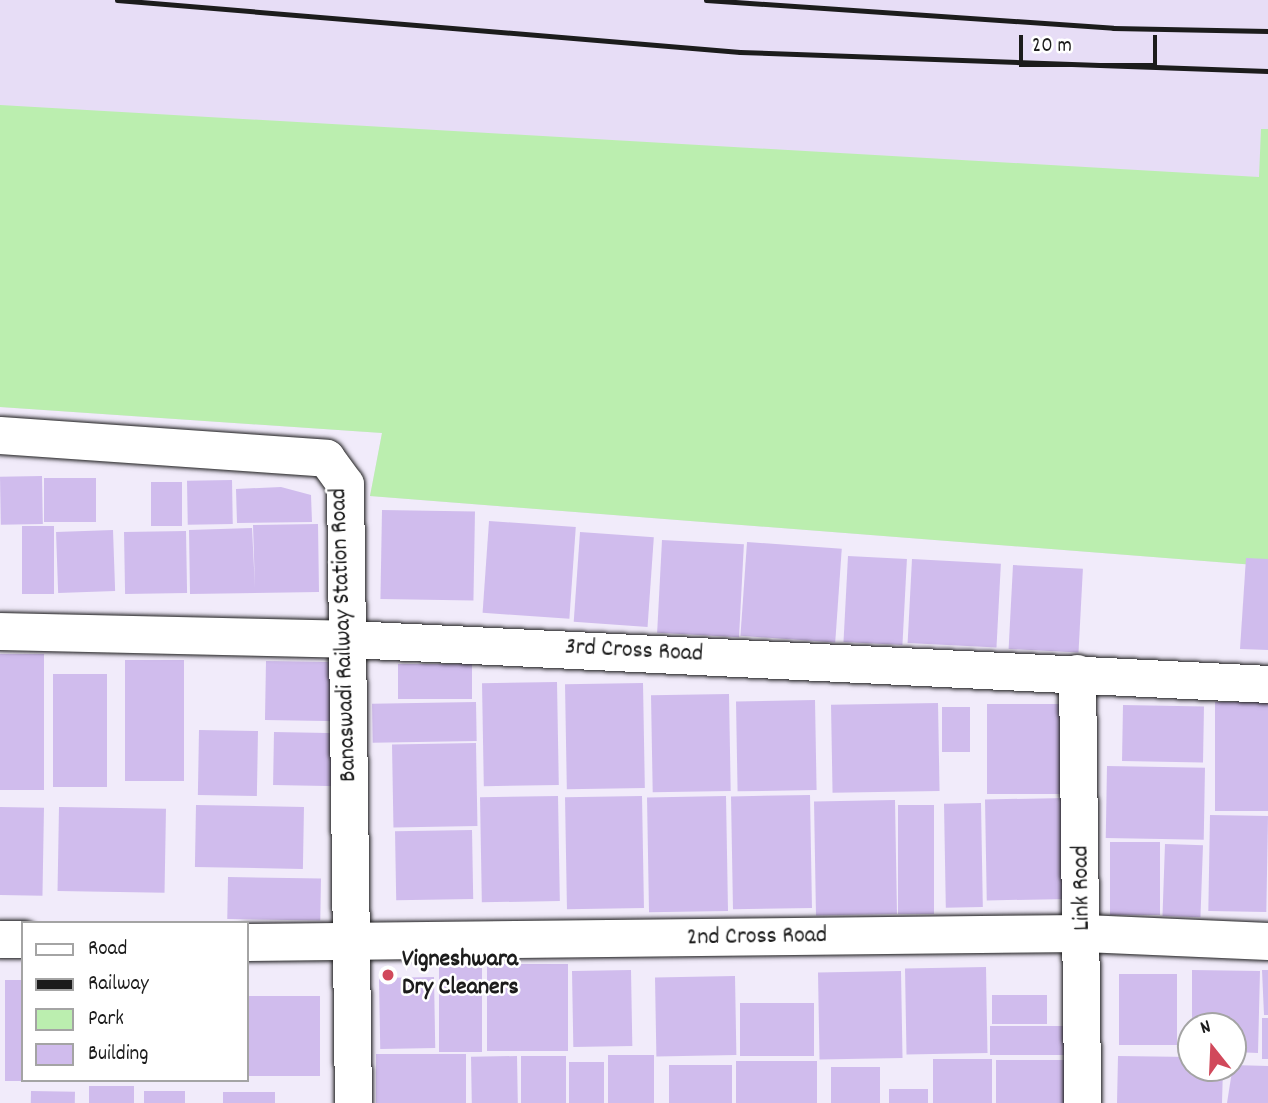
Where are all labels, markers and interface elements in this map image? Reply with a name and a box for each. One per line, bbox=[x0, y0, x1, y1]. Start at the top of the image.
scale bar bbox=[1023, 21, 1161, 65]
text: 20 m bbox=[1032, 32, 1072, 62]
street label: Banaswadi Railway Station Road bbox=[325, 488, 365, 782]
street label: 3rd Cross Road bbox=[564, 634, 704, 670]
street label: Link Road bbox=[1068, 845, 1098, 931]
legend bbox=[21, 921, 248, 1082]
street label: 2nd Cross Road bbox=[687, 922, 827, 954]
text: Road bbox=[88, 935, 127, 965]
place label: Vigneshwara Dry Cleaners bbox=[402, 947, 519, 1003]
marker: Vigneshwara Dry Cleaners bbox=[380, 967, 396, 983]
text: Railway bbox=[88, 970, 149, 1000]
text: Park bbox=[88, 1005, 124, 1035]
north arrow bbox=[1177, 1012, 1247, 1082]
text: N bbox=[1197, 1014, 1215, 1043]
text: Building bbox=[88, 1040, 148, 1070]

